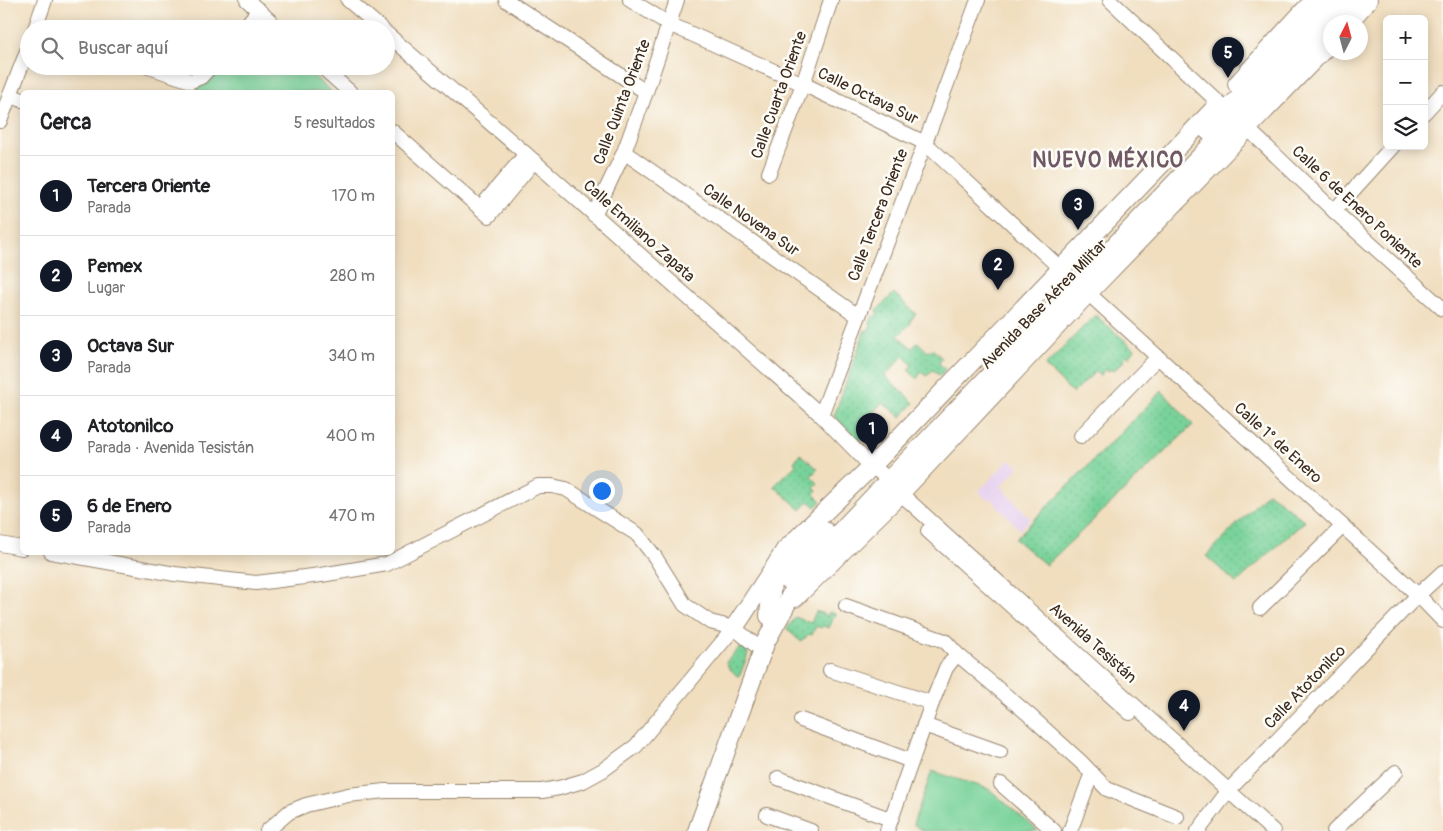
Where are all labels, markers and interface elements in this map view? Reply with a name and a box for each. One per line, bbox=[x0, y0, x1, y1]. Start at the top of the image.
north arrow bbox=[1323, 15, 1368, 60]
map controls bbox=[1383, 15, 1428, 150]
button: + bbox=[1383, 15, 1428, 60]
search box bbox=[20, 20, 395, 75]
street label: Calle Cuarta Oriente bbox=[747, 28, 811, 161]
icon: search bbox=[38, 34, 66, 62]
text: Buscar aquí bbox=[78, 36, 169, 60]
street label: Calle Quinta Oriente bbox=[589, 36, 655, 167]
pin: 5 bbox=[1212, 37, 1244, 78]
button: − bbox=[1383, 60, 1428, 105]
street label: Calle Octava Sur bbox=[814, 63, 922, 129]
button: layers bbox=[1383, 105, 1428, 150]
text: Cerca bbox=[40, 109, 91, 136]
text: 5 resultados bbox=[294, 113, 375, 133]
street label: Calle 6 de Enero Poniente bbox=[1288, 141, 1426, 273]
street label: Calle Tercera Oriente bbox=[844, 146, 912, 284]
district label: NUEVO MÉXICO bbox=[1032, 146, 1184, 174]
text: Tercera Oriente bbox=[87, 174, 210, 198]
street label: Calle Emiliano Zapata bbox=[579, 176, 699, 286]
street label: Calle Novena Sur bbox=[699, 179, 803, 261]
text: 1 bbox=[53, 186, 59, 206]
text: 170 m bbox=[332, 186, 375, 206]
pin: 3 bbox=[1062, 189, 1094, 230]
text: Parada bbox=[87, 198, 131, 218]
street label: Avenida Base Aérea Militar bbox=[977, 234, 1112, 373]
pin: 2 bbox=[982, 249, 1014, 290]
text: Pemex bbox=[87, 254, 142, 278]
text: 2 bbox=[52, 266, 60, 286]
text: 280 m bbox=[329, 266, 375, 286]
text: Lugar bbox=[87, 278, 125, 298]
text: Octava Sur bbox=[87, 334, 174, 358]
text: 3 bbox=[52, 346, 60, 366]
text: 340 m bbox=[328, 346, 375, 366]
text: Parada bbox=[87, 358, 131, 378]
street label: Calle 1° de Enero bbox=[1230, 398, 1326, 488]
pin: 1 bbox=[856, 413, 888, 454]
text: Atotonilco bbox=[87, 414, 173, 438]
text: 4 bbox=[51, 426, 61, 446]
text: 400 m bbox=[326, 426, 375, 446]
text: Parada · Avenida Tesistán bbox=[87, 438, 254, 458]
your location bbox=[589, 478, 615, 504]
text: 6 de Enero bbox=[87, 494, 172, 518]
text: 5 bbox=[52, 506, 60, 526]
text: 470 m bbox=[329, 506, 375, 526]
text: Parada bbox=[87, 518, 131, 538]
street label: Avenida Tesistán bbox=[1045, 598, 1141, 688]
street label: Calle Atotonilco bbox=[1260, 641, 1350, 733]
pin: 4 bbox=[1168, 690, 1200, 731]

